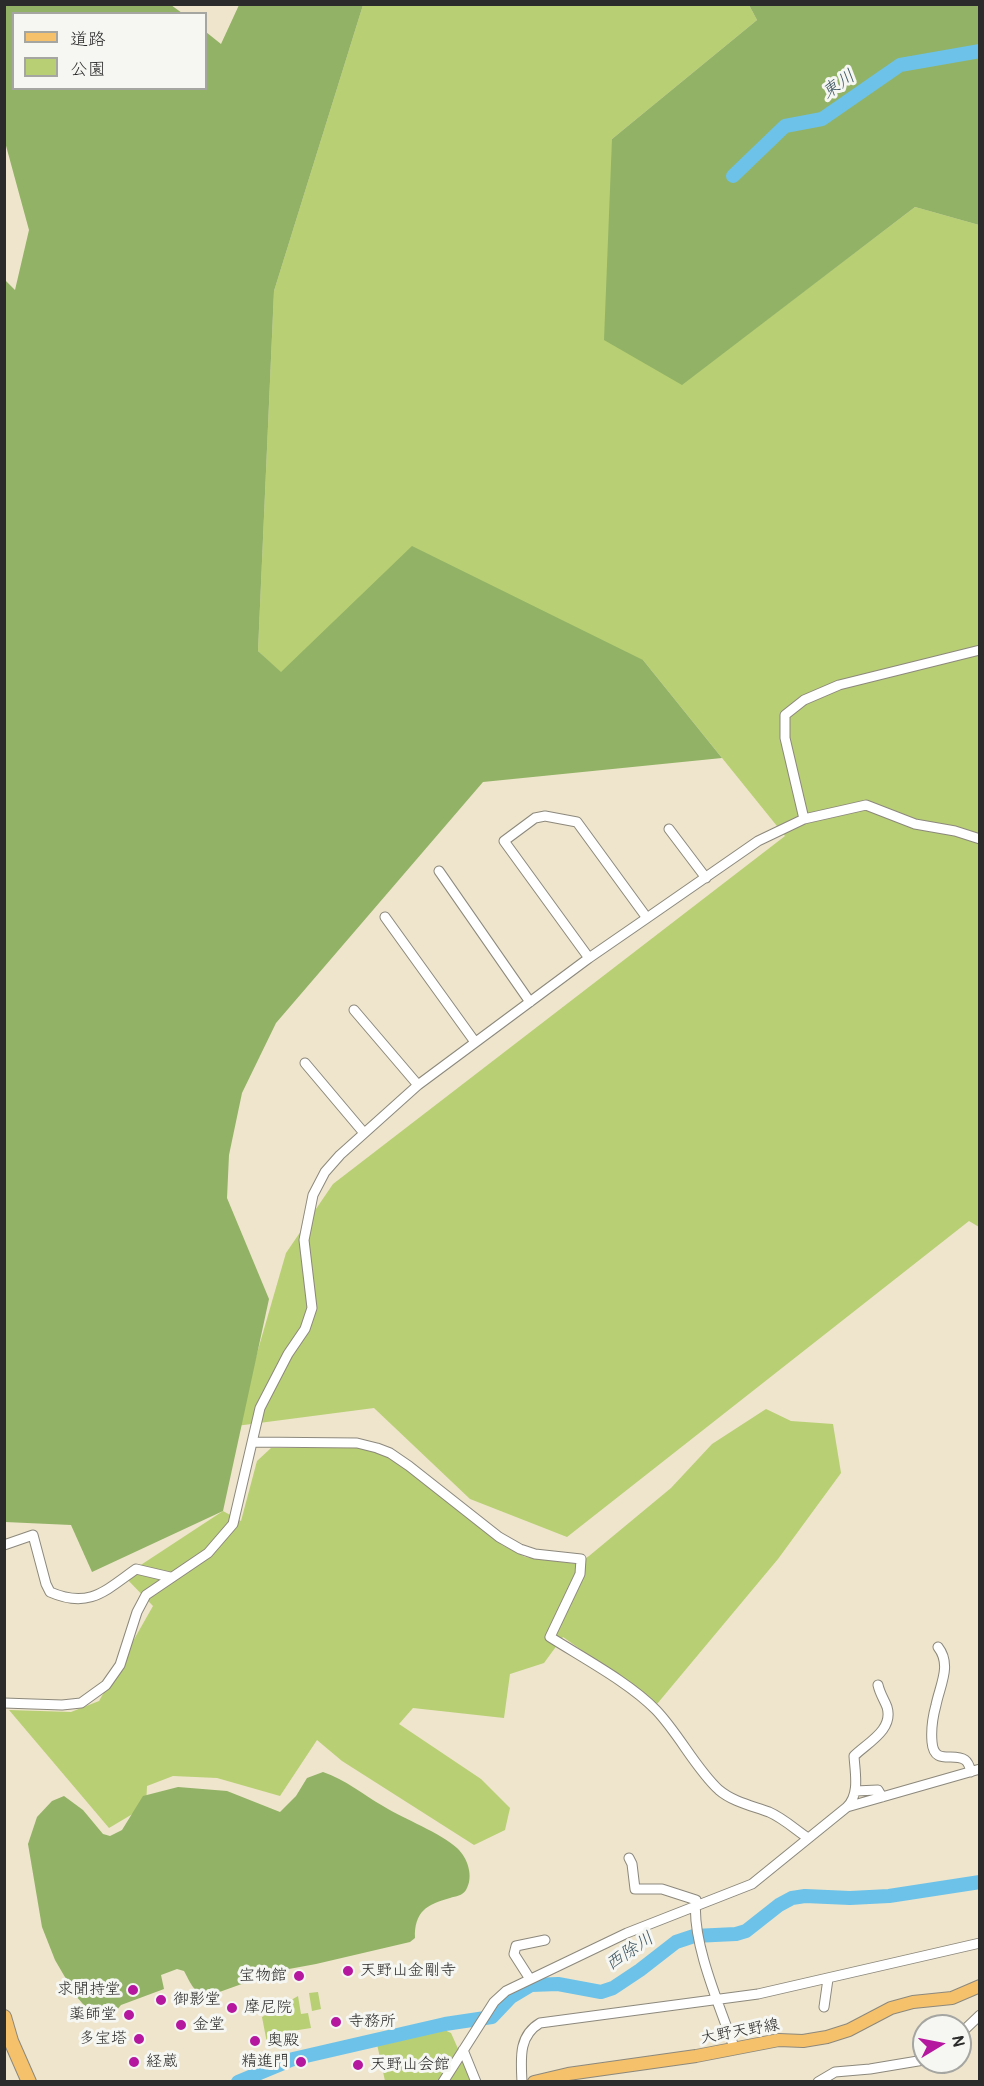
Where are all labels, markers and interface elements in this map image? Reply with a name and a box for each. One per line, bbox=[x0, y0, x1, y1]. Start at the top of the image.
legend bbox=[12, 12, 207, 90]
text: 道路 bbox=[70, 28, 106, 51]
text: 公園 bbox=[70, 58, 106, 81]
water label: 東川 bbox=[818, 66, 860, 104]
water label: 西除川 bbox=[602, 1928, 658, 1976]
place label: 天野山金剛寺 bbox=[360, 1961, 456, 1981]
marker: 天野山金剛寺 bbox=[341, 1964, 355, 1978]
place label: 宝物館 bbox=[239, 1966, 287, 1986]
marker: 宝物館 bbox=[292, 1969, 306, 1983]
place label: 求聞持堂 bbox=[57, 1980, 121, 2000]
marker: 求聞持堂 bbox=[126, 1983, 140, 1997]
place label: 御影堂 bbox=[173, 1990, 221, 2010]
marker: 御影堂 bbox=[154, 1993, 168, 2007]
place label: 摩尼院 bbox=[244, 1998, 292, 2018]
marker: 摩尼院 bbox=[225, 2001, 239, 2015]
place label: 薬師堂 bbox=[69, 2005, 117, 2025]
marker: 薬師堂 bbox=[122, 2008, 136, 2022]
place label: 寺務所 bbox=[348, 2012, 396, 2032]
north arrow bbox=[912, 2014, 972, 2074]
place label: 金堂 bbox=[193, 2015, 225, 2035]
marker: 寺務所 bbox=[329, 2015, 343, 2029]
street label: 大野天野線 bbox=[699, 2016, 781, 2048]
marker: 金堂 bbox=[174, 2018, 188, 2032]
place label: 多宝塔 bbox=[79, 2029, 127, 2049]
place label: 奥殿 bbox=[267, 2031, 299, 2051]
marker: 多宝塔 bbox=[132, 2032, 146, 2046]
marker: 奥殿 bbox=[248, 2034, 262, 2048]
text: N bbox=[947, 2034, 969, 2048]
place label: 経蔵 bbox=[146, 2052, 178, 2072]
place label: 精進門 bbox=[241, 2052, 289, 2072]
marker: 経蔵 bbox=[127, 2055, 141, 2069]
marker: 精進門 bbox=[294, 2055, 308, 2069]
place label: 天野山会館 bbox=[370, 2055, 450, 2075]
marker: 天野山会館 bbox=[351, 2058, 365, 2072]

